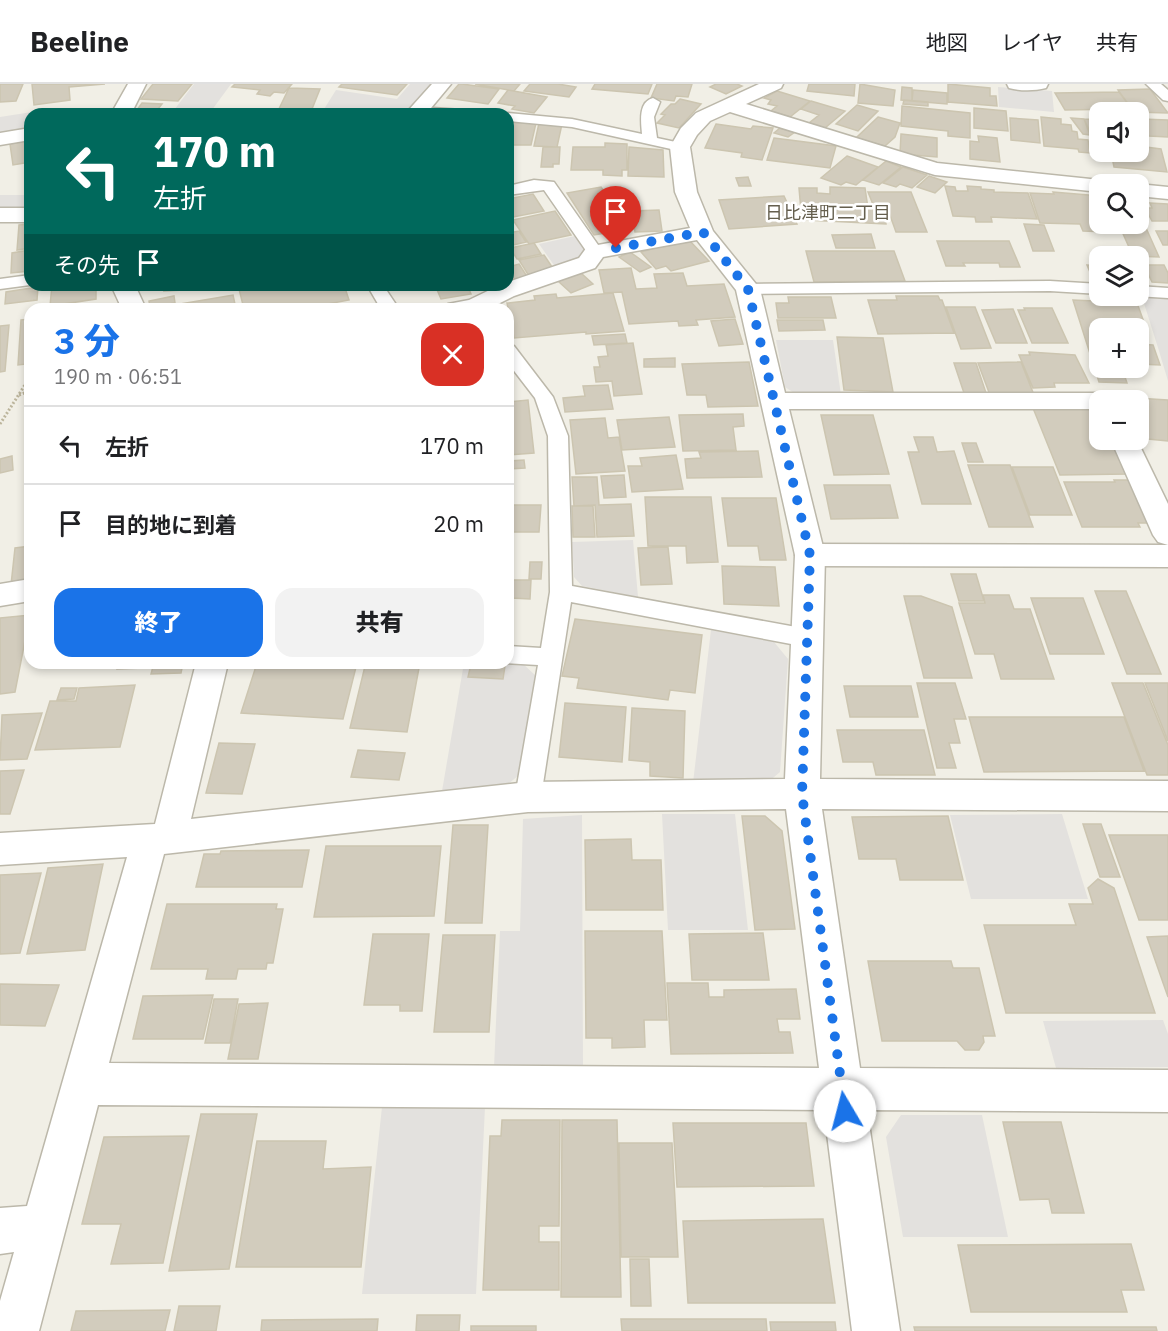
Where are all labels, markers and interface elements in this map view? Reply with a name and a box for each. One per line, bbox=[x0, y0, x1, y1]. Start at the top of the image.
text: Beeline bbox=[30, 23, 129, 60]
text: 地図 bbox=[926, 28, 968, 56]
text: レイヤ bbox=[1001, 28, 1063, 56]
text: 共有 bbox=[1096, 28, 1138, 56]
map controls bbox=[1089, 102, 1149, 450]
button: sound bbox=[1089, 102, 1149, 162]
text: 170 m bbox=[153, 124, 276, 179]
icon: left bbox=[54, 132, 132, 210]
button: search bbox=[1089, 174, 1149, 234]
text: 左折 bbox=[153, 180, 207, 215]
pin bbox=[590, 186, 641, 248]
icon: arrive bbox=[599, 195, 632, 228]
district label: 日比津町二丁目 bbox=[765, 201, 891, 224]
icon: arrive bbox=[132, 246, 165, 279]
button: layers bbox=[1089, 246, 1149, 306]
text: その先 bbox=[54, 250, 120, 279]
text: 3 分 bbox=[54, 317, 120, 364]
button: + bbox=[1089, 318, 1149, 378]
button: close bbox=[421, 323, 484, 386]
text: 190 m · 06:51 bbox=[54, 363, 182, 390]
button: − bbox=[1089, 390, 1149, 450]
icon: left bbox=[54, 429, 87, 462]
text: 170 m bbox=[420, 431, 484, 460]
text: 左折 bbox=[105, 432, 149, 461]
icon: arrive bbox=[54, 507, 87, 540]
text: 20 m bbox=[433, 509, 484, 538]
text: 目的地に到着 bbox=[105, 510, 237, 539]
button: 終了 bbox=[54, 588, 263, 657]
button: 共有 bbox=[275, 588, 484, 657]
position arrow bbox=[813, 1079, 877, 1143]

